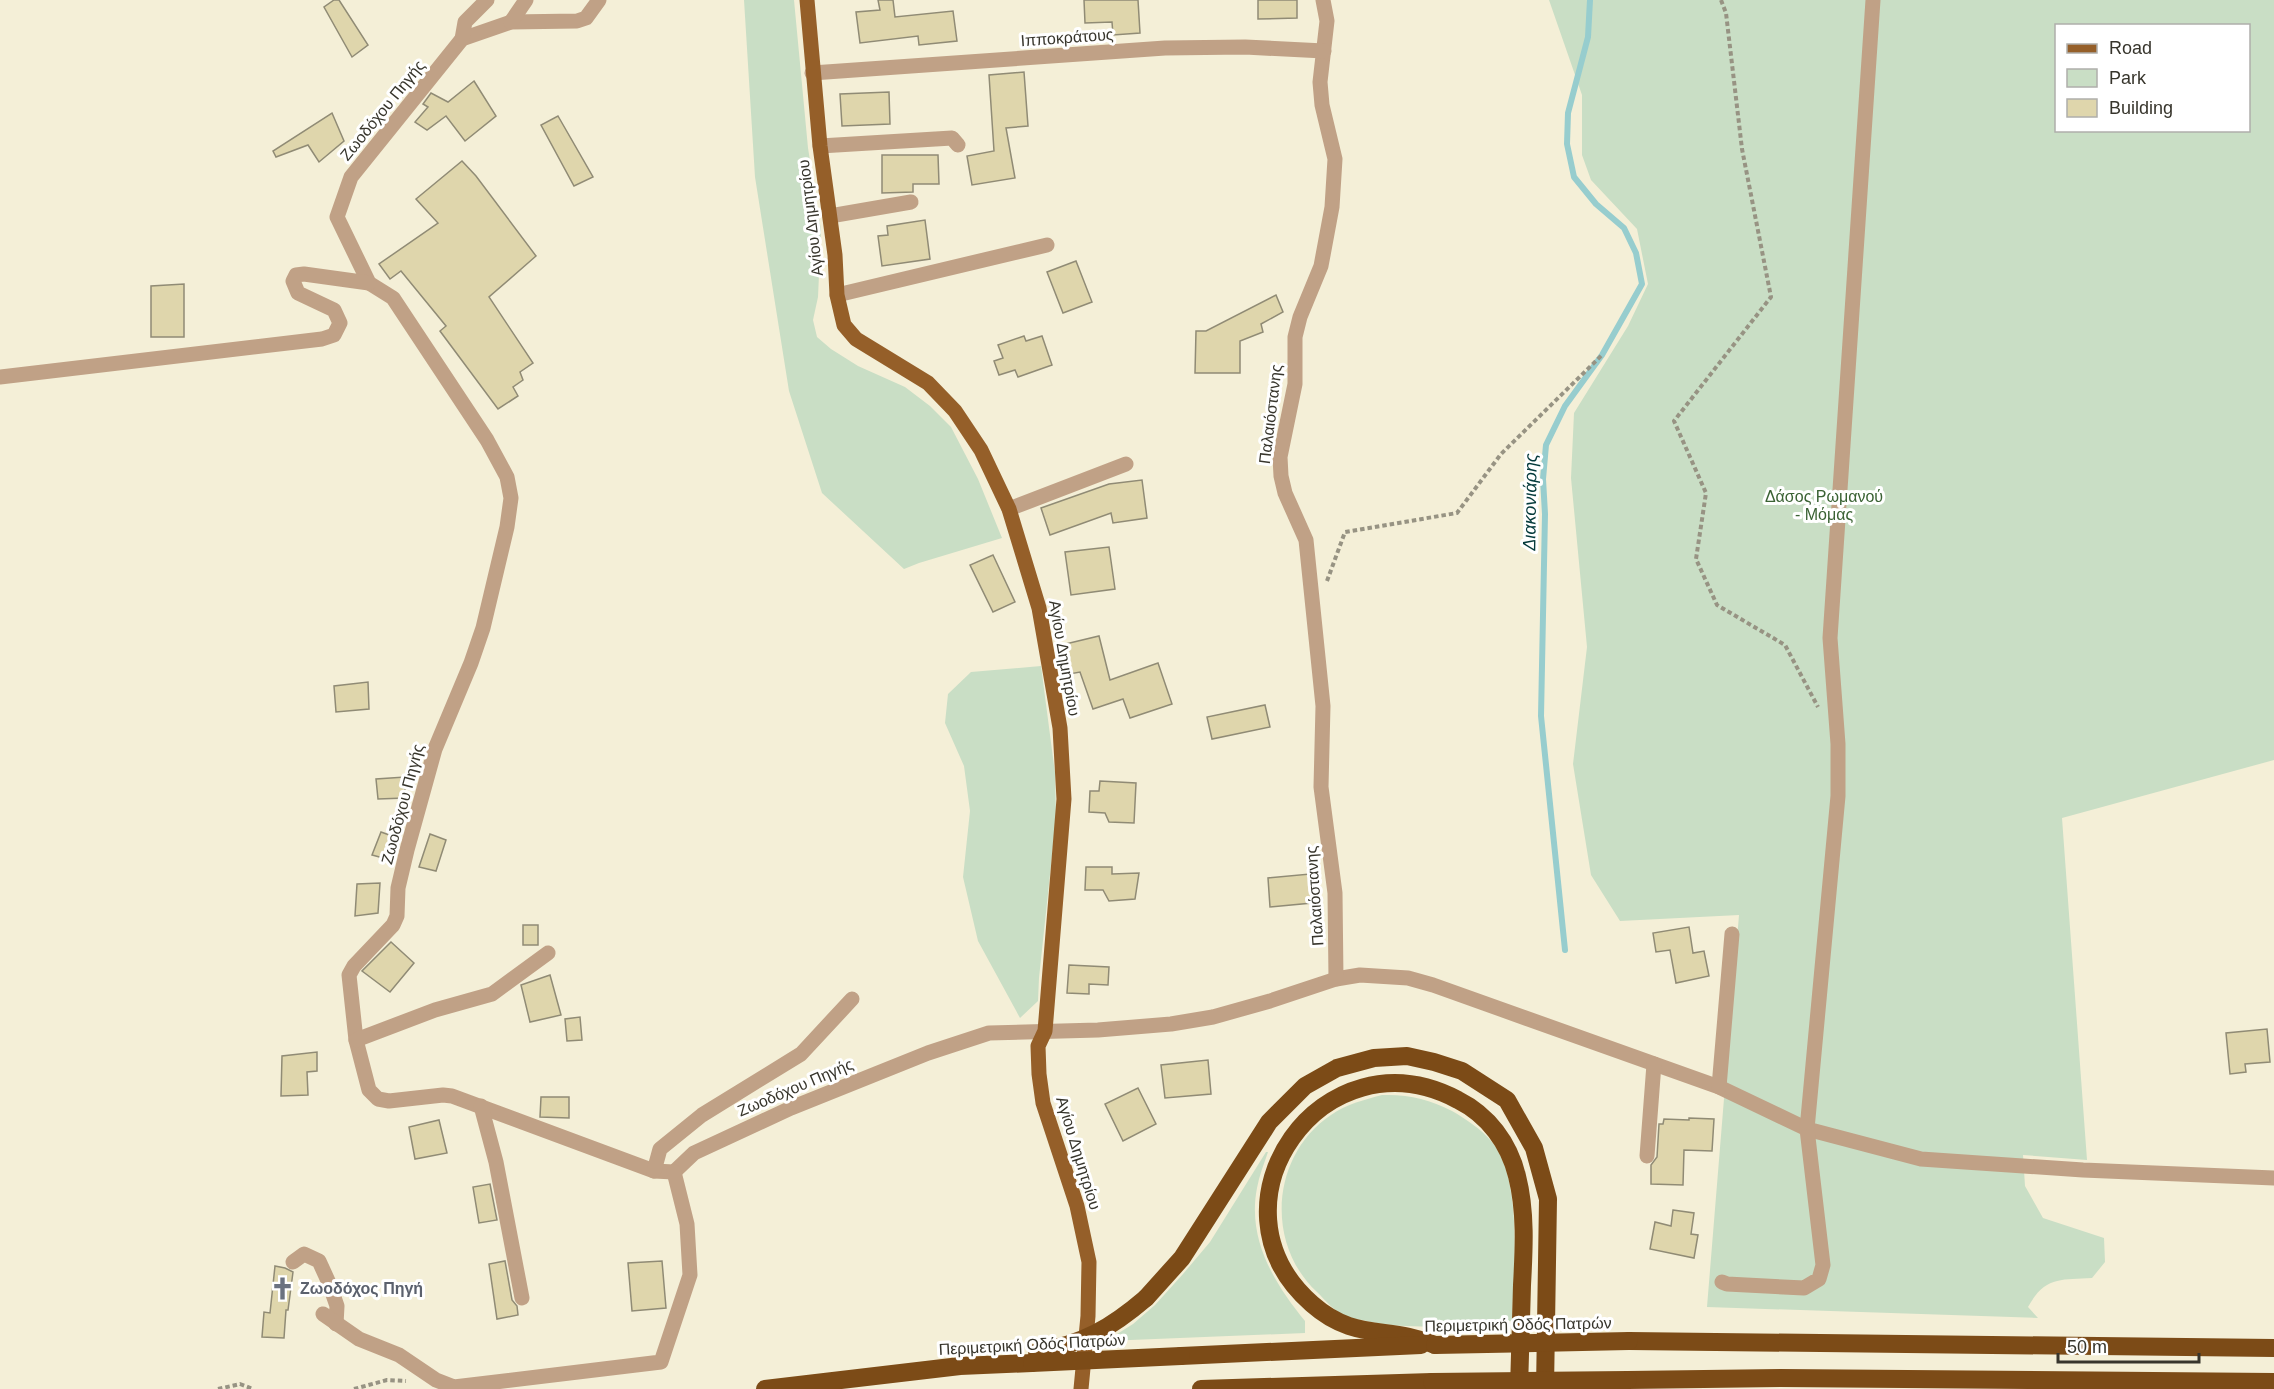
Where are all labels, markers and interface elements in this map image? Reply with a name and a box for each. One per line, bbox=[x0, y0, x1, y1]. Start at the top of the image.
legend bbox=[2055, 24, 2250, 132]
street label: Ιπποκράτους bbox=[1020, 26, 1114, 49]
text: Road bbox=[2109, 38, 2152, 58]
street label: Ζωοδόχου Πηγής bbox=[337, 57, 428, 164]
text: Park bbox=[2109, 68, 2147, 88]
text: Building bbox=[2109, 98, 2173, 118]
street label: Αγίου Δημητρίου bbox=[795, 159, 826, 277]
street label: Παλαιόστανης bbox=[1256, 363, 1285, 465]
water label: Διακονιάρης bbox=[1519, 453, 1541, 552]
park label: Δάσος Ρωμανού - Μόμας bbox=[1765, 488, 1883, 523]
street label: Αγίου Δημητρίου bbox=[1046, 599, 1083, 717]
street label: Ζωοδόχου Πηγής bbox=[378, 742, 427, 866]
street label: Παλαιόστανης bbox=[1303, 845, 1326, 946]
street label: Ζωοδόχου Πηγής bbox=[735, 1055, 856, 1119]
street label: Αγίου Δημητρίου bbox=[1053, 1094, 1104, 1212]
church icon: Ζωοδόχος Πηγή bbox=[269, 1275, 295, 1301]
place label: Ζωοδόχος Πηγή bbox=[300, 1280, 423, 1298]
street label: Περιμετρική Οδός Πατρών bbox=[1424, 1314, 1612, 1335]
scale bar bbox=[2058, 1326, 2199, 1364]
street label: Περιμετρική Οδός Πατρών bbox=[938, 1331, 1126, 1358]
text: 50 m bbox=[2067, 1337, 2107, 1357]

